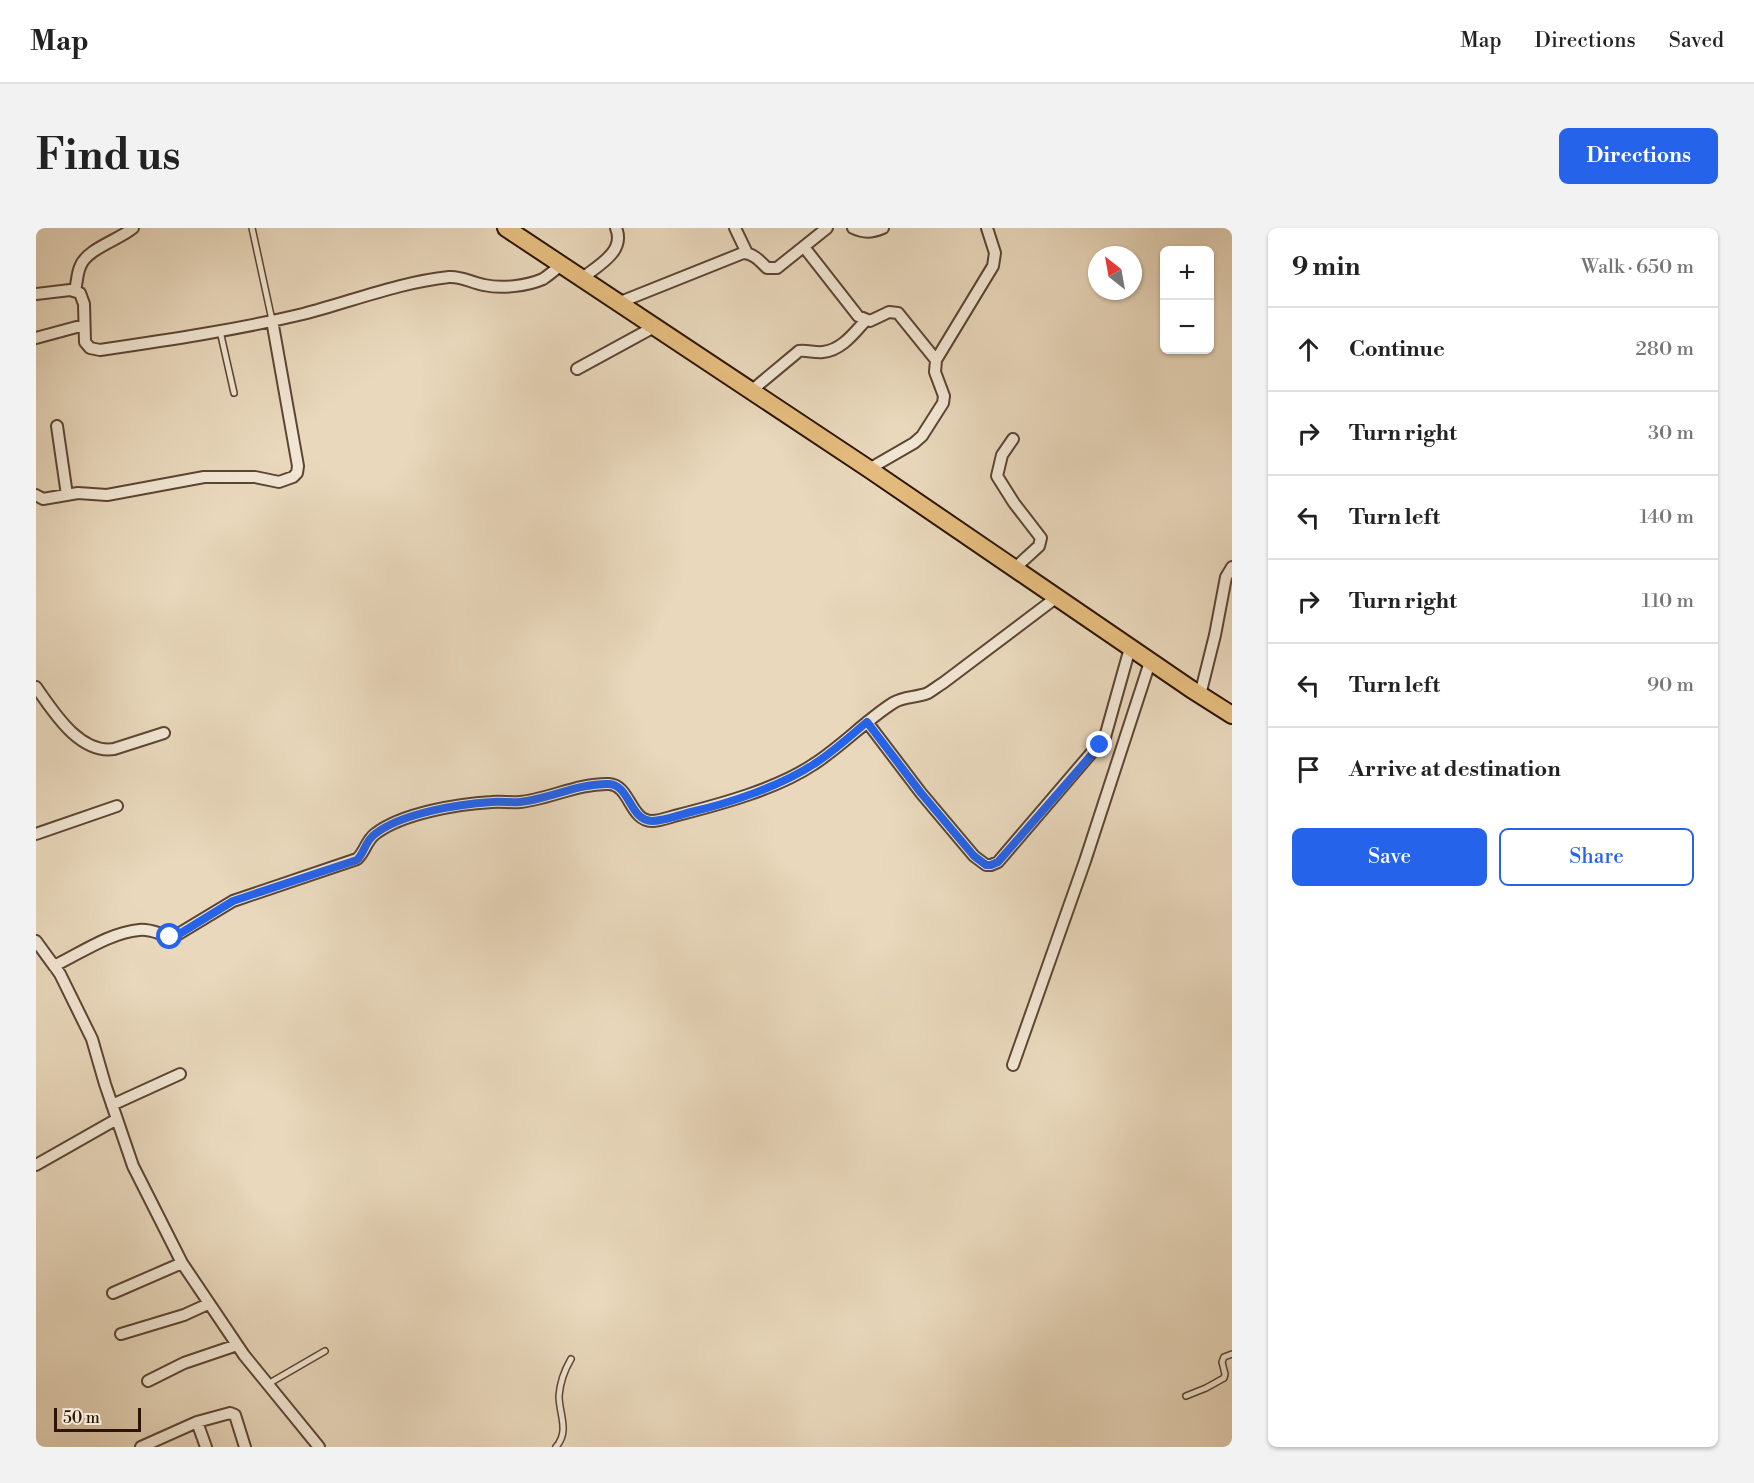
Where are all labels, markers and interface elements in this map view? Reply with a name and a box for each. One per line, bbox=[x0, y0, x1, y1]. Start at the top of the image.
text: Map bbox=[30, 24, 89, 59]
text: Map bbox=[1460, 28, 1502, 54]
text: Directions bbox=[1535, 28, 1636, 54]
text: Saved bbox=[1669, 28, 1724, 54]
button: Directions bbox=[1559, 128, 1718, 184]
text: Find us bbox=[36, 130, 180, 183]
north arrow bbox=[1088, 246, 1142, 300]
map controls bbox=[1160, 246, 1214, 354]
button: + bbox=[1160, 246, 1214, 300]
text: 9 min bbox=[1292, 251, 1360, 283]
text: Walk · 650 m bbox=[1581, 255, 1694, 280]
button: − bbox=[1160, 300, 1214, 354]
icon: ahead bbox=[1292, 333, 1325, 366]
text: Continue bbox=[1349, 336, 1445, 363]
text: 280 m bbox=[1635, 337, 1694, 362]
icon: right bbox=[1292, 417, 1325, 450]
text: Turn right bbox=[1349, 420, 1457, 447]
text: 30 m bbox=[1648, 421, 1694, 446]
icon: left bbox=[1292, 501, 1325, 534]
text: Turn left bbox=[1349, 504, 1440, 531]
text: 140 m bbox=[1639, 505, 1694, 530]
icon: right bbox=[1292, 585, 1325, 618]
text: Turn right bbox=[1349, 588, 1457, 615]
text: 110 m bbox=[1642, 589, 1694, 614]
icon: left bbox=[1292, 669, 1325, 702]
text: Turn left bbox=[1349, 672, 1440, 699]
text: 90 m bbox=[1647, 673, 1694, 698]
route end bbox=[1086, 731, 1112, 757]
icon: arrive bbox=[1292, 753, 1325, 786]
text: Arrive at destination bbox=[1349, 756, 1561, 783]
button: Save bbox=[1292, 828, 1487, 886]
button: Share bbox=[1499, 828, 1694, 886]
route start bbox=[156, 923, 182, 949]
scale bar bbox=[54, 1405, 141, 1432]
text: 50 m bbox=[63, 1408, 100, 1428]

